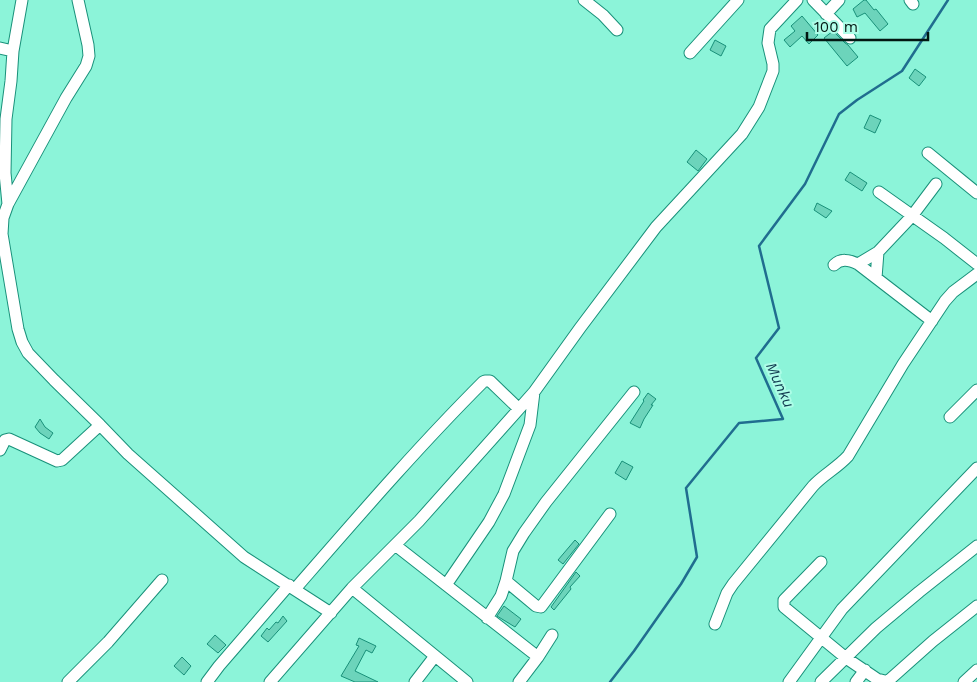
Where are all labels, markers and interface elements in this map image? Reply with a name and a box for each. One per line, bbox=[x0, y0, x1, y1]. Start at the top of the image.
scale bar bbox=[807, 10, 928, 42]
text: 100 m bbox=[814, 18, 858, 36]
water label: Munku bbox=[762, 360, 798, 410]

